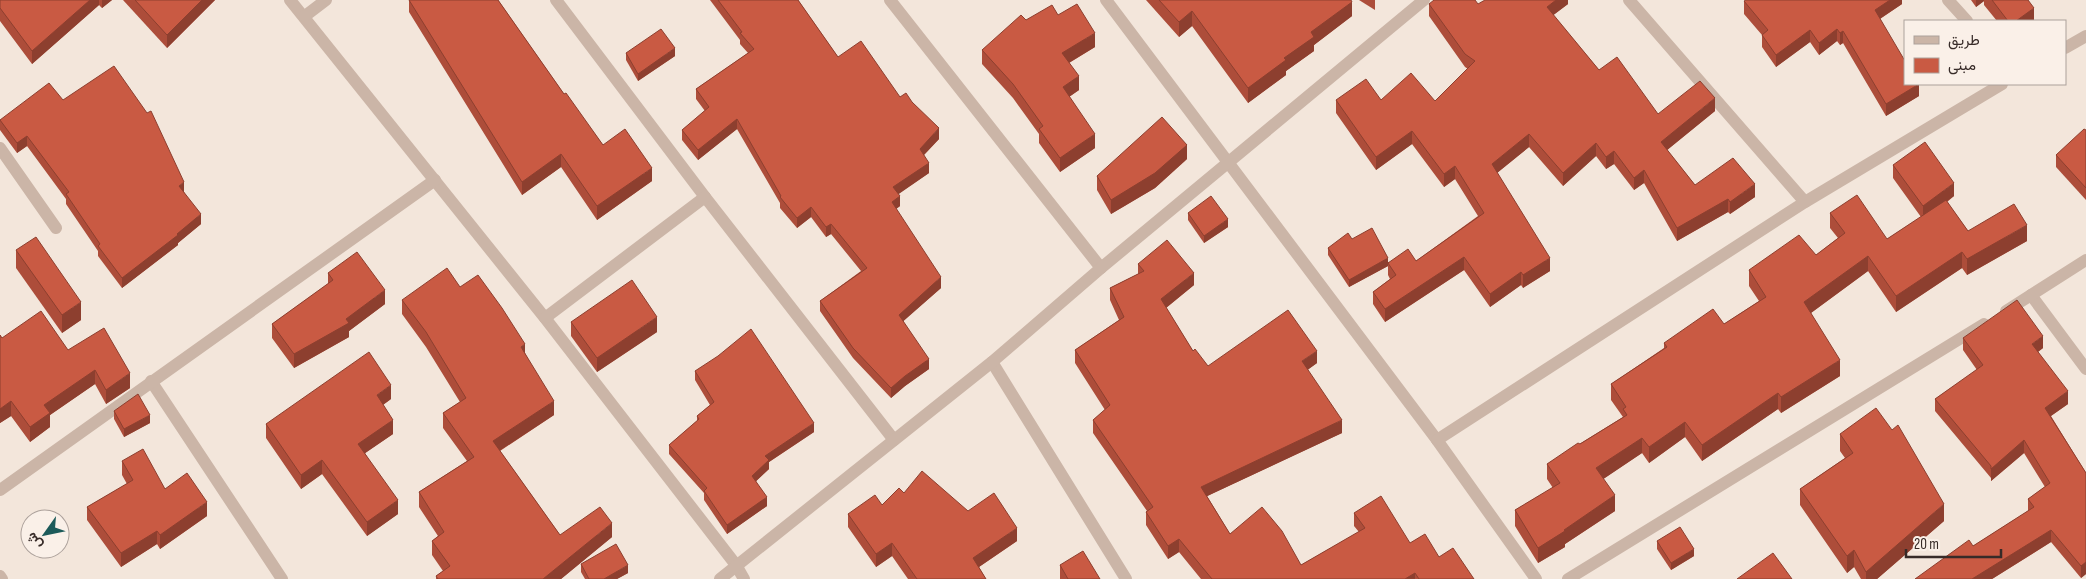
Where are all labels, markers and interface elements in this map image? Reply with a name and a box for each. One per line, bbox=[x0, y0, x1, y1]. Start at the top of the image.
legend bbox=[1904, 20, 2066, 85]
text: طريق bbox=[1948, 31, 1980, 50]
text: مبنى bbox=[1948, 56, 1976, 75]
north arrow bbox=[20, 509, 70, 559]
scale bar bbox=[1906, 526, 2001, 558]
text: ش bbox=[23, 529, 46, 552]
text: 20 m bbox=[1914, 535, 1939, 554]

